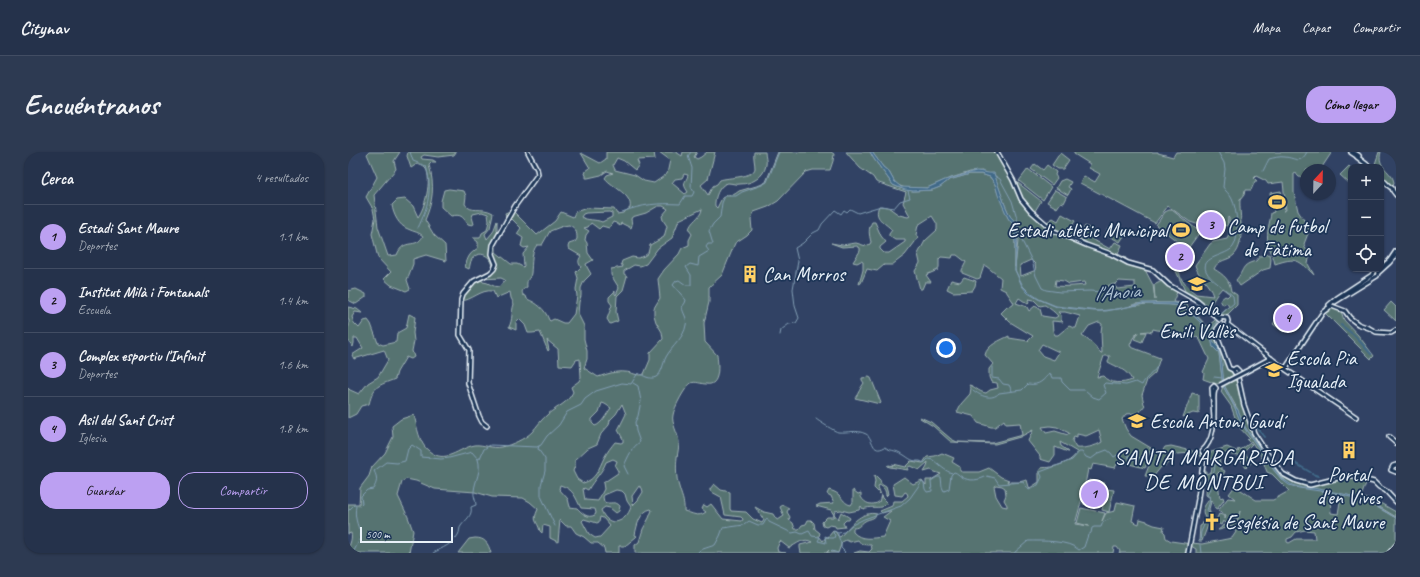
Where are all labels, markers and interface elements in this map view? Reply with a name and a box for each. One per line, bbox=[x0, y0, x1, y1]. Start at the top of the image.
text: Citynav bbox=[20, 16, 68, 40]
text: Mapa bbox=[1253, 19, 1280, 36]
text: Capas bbox=[1302, 19, 1330, 36]
text: Compartir bbox=[1352, 19, 1400, 36]
button: Cómo llegar bbox=[1306, 86, 1396, 123]
text: Encuéntranos bbox=[24, 87, 159, 122]
north arrow bbox=[1300, 164, 1336, 200]
map controls bbox=[1348, 164, 1384, 272]
button: + bbox=[1348, 164, 1384, 200]
text: Cerca bbox=[40, 168, 73, 189]
text: 4 resultados bbox=[255, 170, 308, 186]
sports icon: Camp de futbol de Fàtima bbox=[1267, 192, 1287, 212]
button: − bbox=[1348, 200, 1384, 236]
pin: 3 bbox=[1198, 210, 1224, 240]
place label: Camp de futbol de Fàtima bbox=[1227, 214, 1331, 262]
place label: Estadi atlètic Municipal bbox=[1007, 218, 1172, 243]
text: Estadi Sant Maure bbox=[78, 219, 178, 238]
sports icon: Estadi atlètic Municipal bbox=[1171, 220, 1191, 240]
text: 1 bbox=[50, 229, 56, 245]
text: 1.1 km bbox=[278, 229, 308, 245]
button: locate bbox=[1348, 236, 1384, 272]
text: Deportes bbox=[78, 238, 117, 254]
pin: 2 bbox=[1167, 242, 1193, 272]
place label: Can Morros bbox=[763, 262, 847, 287]
building icon: Can Morros bbox=[740, 264, 760, 284]
school or university icon: Escola Emili Vallès bbox=[1187, 274, 1207, 294]
water label: l'Anoia bbox=[1093, 277, 1143, 307]
text: Institut Milà i Fontanals bbox=[78, 283, 208, 302]
text: 2 bbox=[50, 293, 56, 309]
text: 1.4 km bbox=[278, 293, 308, 309]
place label: Escola Emili Vallès bbox=[1160, 296, 1237, 344]
text: Escuela bbox=[78, 302, 110, 318]
pin: 4 bbox=[1275, 303, 1301, 333]
your location bbox=[936, 338, 956, 358]
place label: Escola Pia Igualada bbox=[1287, 346, 1358, 394]
text: Complex esportiu l'Infinit bbox=[78, 347, 204, 366]
text: 3 bbox=[50, 357, 56, 373]
text: 1.6 km bbox=[278, 357, 308, 373]
school or university icon: Escola Pia Igualada bbox=[1264, 360, 1284, 380]
text: Deportes bbox=[78, 366, 117, 382]
place label: Escola Antoni Gaudí bbox=[1150, 409, 1289, 434]
text: Asil del Sant Crist bbox=[78, 411, 173, 430]
school or university icon: Escola Antoni Gaudí bbox=[1127, 411, 1147, 431]
text: 4 bbox=[50, 421, 56, 437]
text: 1.8 km bbox=[278, 421, 308, 437]
text: Iglesia bbox=[78, 430, 106, 446]
building icon: Portal d'en Vives bbox=[1339, 440, 1359, 460]
district label: SANTA MARGARIDA DE MONTBUI bbox=[1114, 443, 1294, 496]
place label: Portal d'en Vives bbox=[1317, 462, 1383, 510]
button: Guardar bbox=[40, 472, 170, 509]
button: Compartir bbox=[178, 472, 308, 509]
pin: 1 bbox=[1081, 479, 1107, 509]
place label: Església de Sant Maure bbox=[1225, 510, 1386, 535]
church icon: Església de Sant Maure bbox=[1202, 512, 1222, 532]
scale bar bbox=[360, 525, 453, 544]
text: 500 m bbox=[366, 527, 390, 541]

